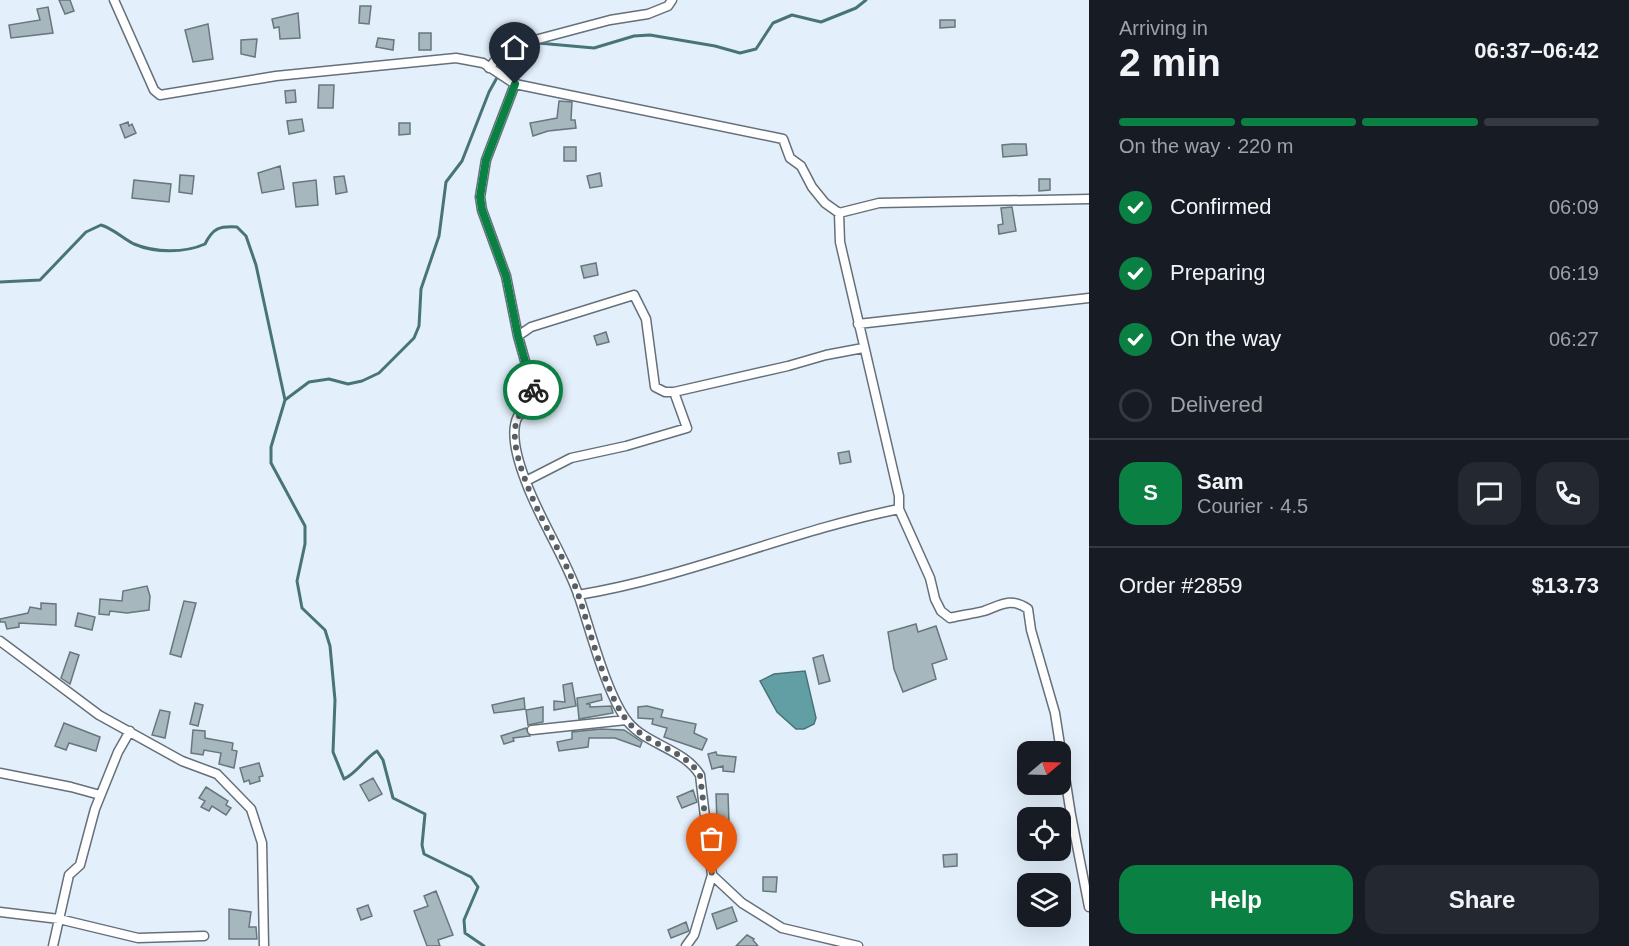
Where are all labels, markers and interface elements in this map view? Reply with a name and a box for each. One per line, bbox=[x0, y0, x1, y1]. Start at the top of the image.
text: Arriving in bbox=[1119, 17, 1208, 39]
pin bbox=[489, 22, 540, 84]
icon: home bbox=[498, 31, 531, 64]
text: 06:37–06:42 bbox=[1474, 38, 1599, 63]
text: 2 min bbox=[1119, 41, 1221, 84]
text: On the way · 220 m bbox=[1119, 135, 1294, 157]
icon: check bbox=[1119, 191, 1152, 224]
text: Confirmed bbox=[1170, 194, 1271, 219]
text: 06:09 bbox=[1549, 196, 1599, 218]
icon: check bbox=[1119, 257, 1152, 290]
text: Preparing bbox=[1170, 260, 1265, 285]
text: 06:19 bbox=[1549, 262, 1599, 284]
icon: check bbox=[1119, 323, 1152, 356]
text: On the way bbox=[1170, 326, 1281, 351]
text: 06:27 bbox=[1549, 328, 1599, 350]
courier bbox=[503, 360, 563, 420]
icon: bike bbox=[517, 374, 550, 407]
text: Delivered bbox=[1170, 392, 1263, 417]
button: chat bbox=[1458, 462, 1521, 525]
button: phone bbox=[1536, 462, 1599, 525]
text: Sam bbox=[1197, 469, 1243, 494]
text: S bbox=[1143, 480, 1158, 505]
text: Courier · 4.5 bbox=[1197, 495, 1308, 517]
text: Order #2859 bbox=[1119, 573, 1243, 598]
text: $13.73 bbox=[1532, 573, 1599, 598]
north arrow bbox=[1017, 741, 1071, 795]
map controls bbox=[1017, 741, 1071, 927]
button: locate bbox=[1017, 807, 1071, 861]
pin bbox=[686, 813, 737, 875]
icon: bag bbox=[695, 822, 728, 855]
button: Help bbox=[1119, 865, 1353, 934]
button: Share bbox=[1365, 865, 1599, 934]
button: layers bbox=[1017, 873, 1071, 927]

